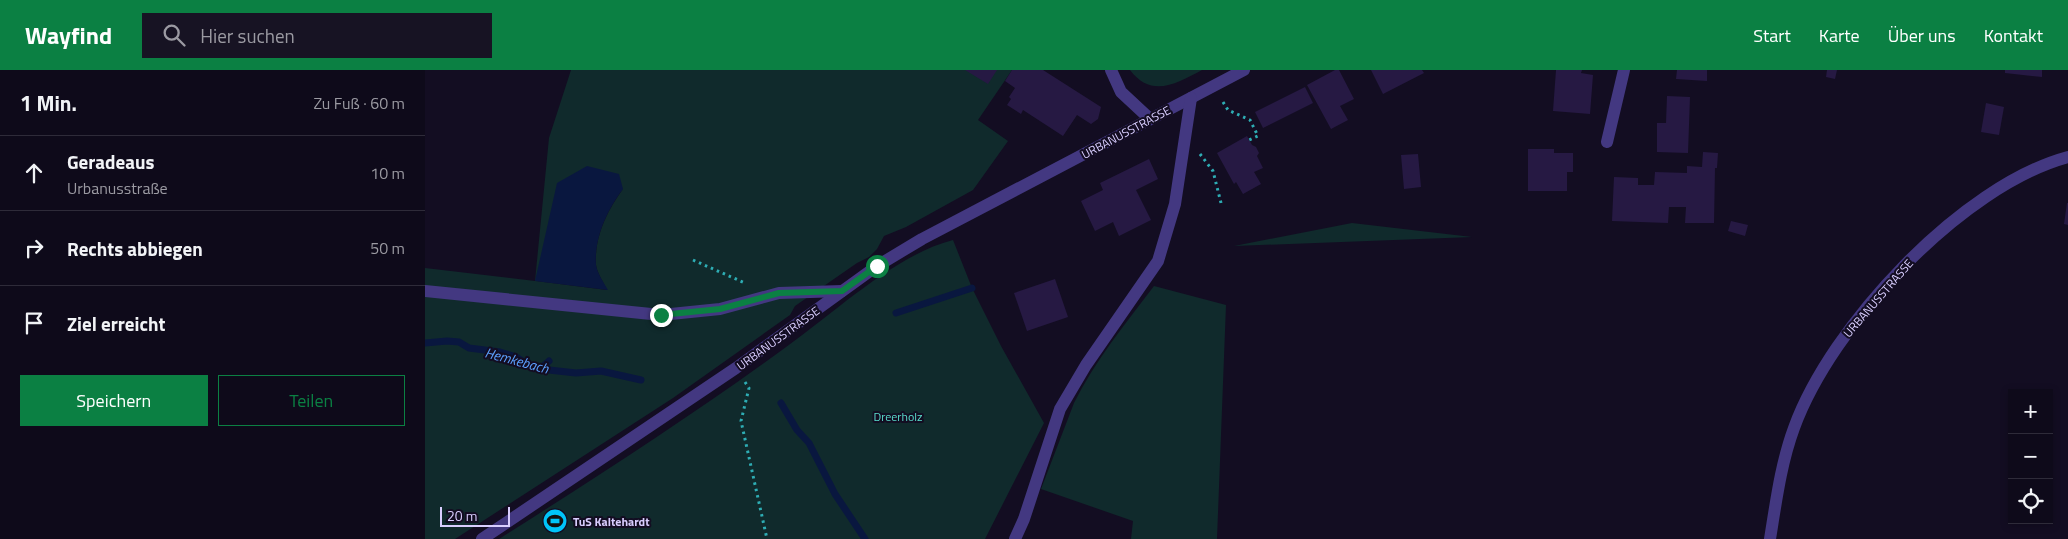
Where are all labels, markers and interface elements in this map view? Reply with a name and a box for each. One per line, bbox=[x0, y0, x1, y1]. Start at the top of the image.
search box bbox=[142, 13, 492, 58]
text: Wayfind bbox=[25, 17, 112, 53]
icon: search bbox=[160, 21, 188, 49]
text: Hier suchen bbox=[200, 21, 295, 50]
text: Start bbox=[1753, 22, 1791, 49]
text: Karte bbox=[1819, 22, 1860, 49]
text: Über uns bbox=[1888, 22, 1956, 49]
text: Kontakt bbox=[1984, 22, 2043, 49]
text: 1 Min. bbox=[20, 87, 77, 119]
text: Zu Fuß · 60 m bbox=[313, 91, 405, 115]
street label: URBANUSSTRASSE bbox=[1078, 100, 1174, 164]
text: Geradeaus bbox=[67, 147, 154, 176]
icon: ahead bbox=[20, 159, 48, 187]
text: 10 m bbox=[370, 161, 405, 185]
text: Urbanusstraße bbox=[67, 176, 168, 200]
icon: right bbox=[20, 234, 48, 262]
text: Rechts abbiegen bbox=[67, 234, 203, 263]
text: 50 m bbox=[370, 236, 405, 260]
street label: URBANUSSTRASSE bbox=[1838, 254, 1918, 341]
route start bbox=[866, 255, 889, 278]
street label: URBANUSSTRASSE bbox=[732, 301, 824, 375]
route end bbox=[650, 304, 673, 327]
icon: arrive bbox=[20, 309, 48, 337]
text: Ziel erreicht bbox=[67, 309, 165, 338]
water label: Hemkebach bbox=[483, 341, 552, 379]
button: Speichern bbox=[20, 375, 208, 426]
button: Teilen bbox=[218, 375, 405, 426]
map controls bbox=[2008, 389, 2053, 524]
button: + bbox=[2008, 389, 2053, 434]
park label: Dreerholz bbox=[873, 407, 923, 426]
button: − bbox=[2008, 434, 2053, 479]
button: locate bbox=[2008, 479, 2053, 524]
scale bar bbox=[440, 504, 510, 527]
text: 20 m bbox=[447, 505, 477, 526]
sports icon: TuS Kaltehardt bbox=[542, 508, 568, 534]
place label: TuS Kaltehardt bbox=[573, 512, 650, 531]

